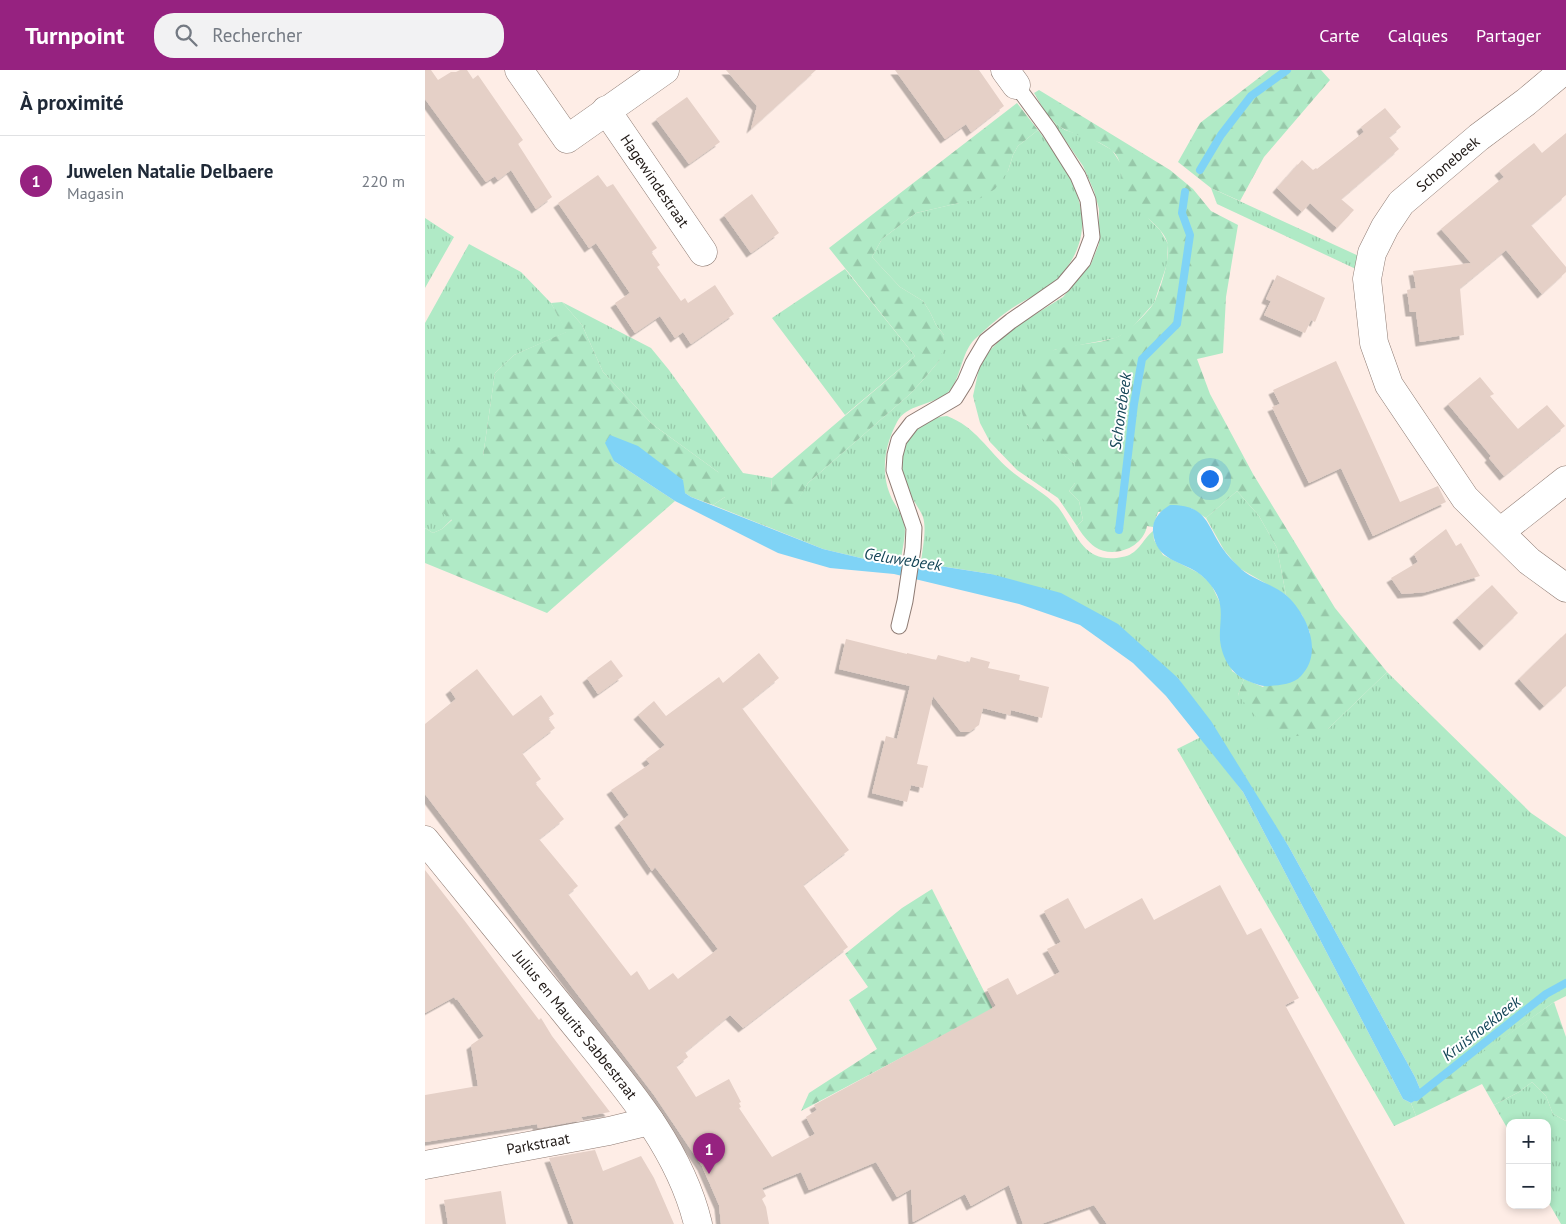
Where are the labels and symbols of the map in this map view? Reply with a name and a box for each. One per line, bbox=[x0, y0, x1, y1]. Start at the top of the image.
street label: Hagewindestraat bbox=[616, 131, 693, 231]
street label: Schonebeek bbox=[1412, 131, 1484, 196]
water label: Schonebeek bbox=[1105, 371, 1135, 451]
your location bbox=[1197, 466, 1223, 492]
water label: Geluwebeek bbox=[863, 543, 944, 575]
street label: Julius en Maurits Sabbestraat bbox=[509, 945, 642, 1103]
water label: Kruishoekbeek bbox=[1438, 991, 1525, 1065]
street label: Parkstraat bbox=[505, 1128, 571, 1159]
pin: 1 bbox=[693, 1133, 725, 1174]

